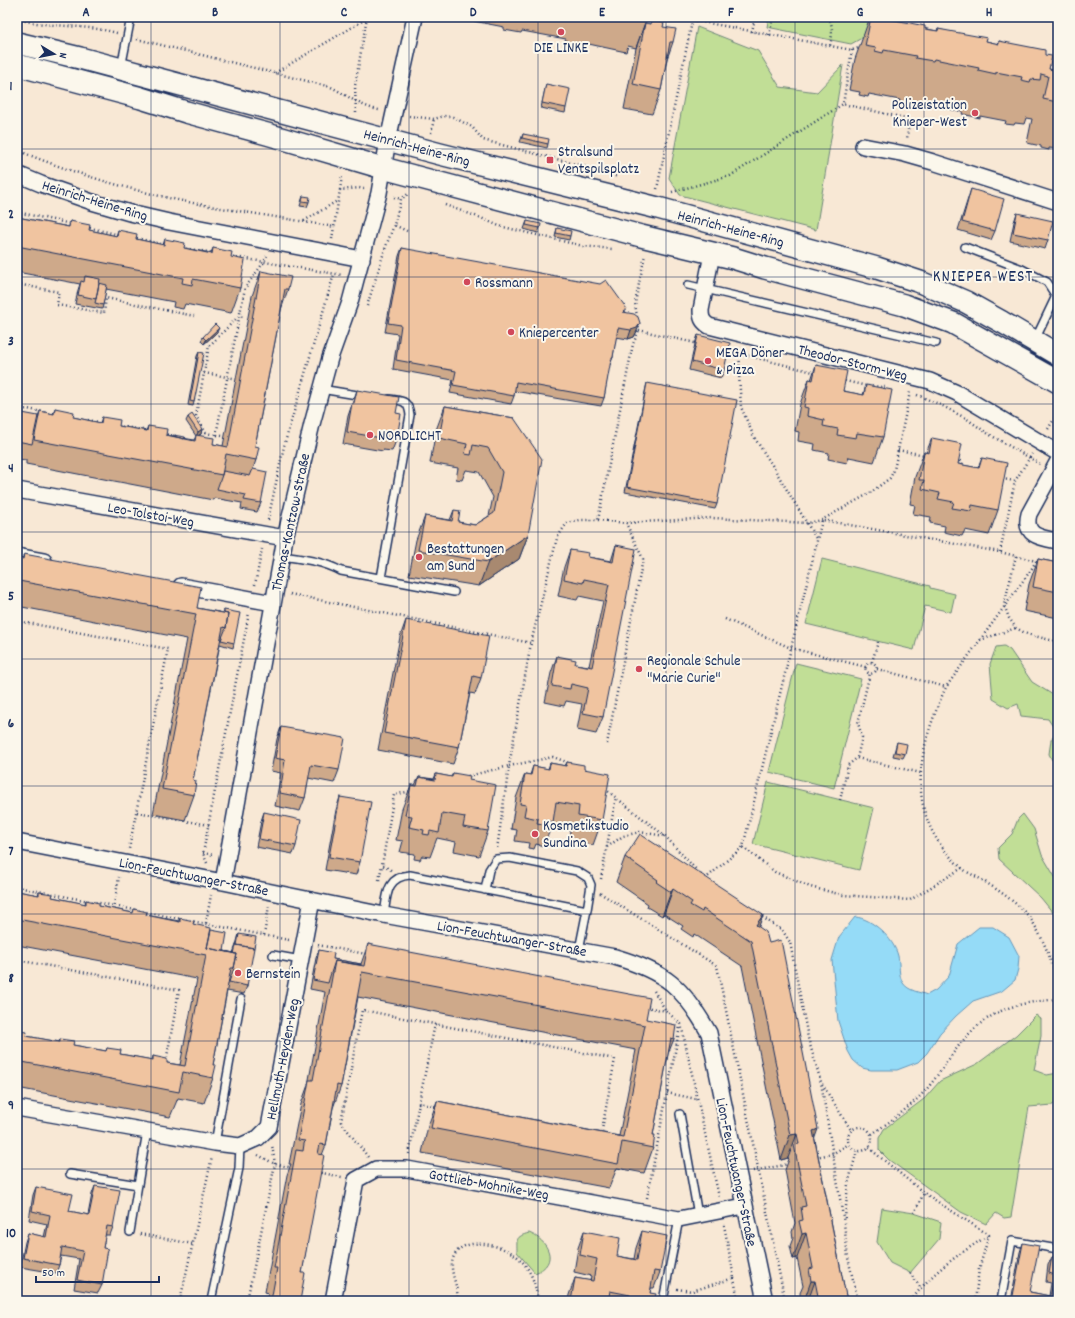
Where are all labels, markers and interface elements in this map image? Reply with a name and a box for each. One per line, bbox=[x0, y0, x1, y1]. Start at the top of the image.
text: A bbox=[82, 4, 90, 23]
text: B bbox=[212, 4, 218, 23]
text: C bbox=[341, 4, 348, 23]
text: D bbox=[470, 4, 477, 23]
text: E bbox=[599, 4, 606, 23]
text: F bbox=[728, 4, 734, 23]
text: G bbox=[857, 4, 864, 23]
text: H bbox=[986, 4, 993, 23]
marker: DIE LINKE bbox=[556, 27, 566, 37]
north arrow bbox=[34, 34, 74, 74]
place label: DIE LINKE bbox=[534, 38, 588, 60]
text: N bbox=[53, 51, 70, 60]
text: 1 bbox=[10, 78, 13, 97]
place label: Polizeistation Knieper-West bbox=[891, 95, 967, 134]
marker: Polizeistation Knieper-West bbox=[970, 108, 980, 118]
street label: Heinrich-Heine-Ring bbox=[361, 124, 472, 174]
place label: Stralsund Ventspilsplatz bbox=[558, 142, 639, 181]
marker: Stralsund Ventspilsplatz bbox=[545, 155, 555, 165]
street label: Heinrich-Heine-Ring bbox=[39, 175, 150, 228]
street label: Heinrich-Heine-Ring bbox=[675, 205, 786, 255]
text: 2 bbox=[8, 206, 14, 225]
district label: KNIEPER WEST bbox=[933, 266, 1033, 290]
place label: Rossmann bbox=[475, 273, 533, 295]
marker: Rossmann bbox=[462, 277, 472, 287]
place label: Kniepercenter bbox=[519, 323, 599, 345]
marker: Kniepercenter bbox=[506, 327, 516, 337]
text: 3 bbox=[8, 333, 14, 352]
street label: Theodor-Storm-Weg bbox=[795, 340, 910, 388]
place label: MEGA Döner & Pizza bbox=[716, 343, 785, 382]
marker: MEGA Döner & Pizza bbox=[703, 356, 713, 366]
place label: NORDLICHT bbox=[378, 426, 441, 448]
marker: NORDLICHT bbox=[365, 430, 375, 440]
street label: Thomas-Kantzow-Straße bbox=[267, 451, 317, 593]
text: 4 bbox=[8, 460, 14, 479]
street label: Leo-Tolstoi-Weg bbox=[106, 498, 196, 534]
place label: Bestattungen am Sund bbox=[427, 539, 504, 578]
marker: Bestattungen am Sund bbox=[414, 552, 424, 562]
text: 5 bbox=[8, 588, 14, 607]
place label: Regionale Schule "Marie Curie" bbox=[647, 651, 741, 690]
marker: Regionale Schule "Marie Curie" bbox=[634, 664, 644, 674]
text: 6 bbox=[8, 715, 15, 734]
place label: Kosmetikstudio Sundina bbox=[543, 816, 629, 855]
marker: Kosmetikstudio Sundina bbox=[530, 829, 540, 839]
text: 7 bbox=[9, 843, 14, 862]
street label: Lion-Feuchtwanger-Straße bbox=[117, 853, 271, 903]
street label: Lion-Feuchtwanger-Straße bbox=[435, 916, 589, 964]
place label: Bernstein bbox=[246, 964, 300, 986]
marker: Bernstein bbox=[233, 968, 243, 978]
text: 8 bbox=[8, 970, 14, 989]
street label: Hellmuth-Heyden-Weg bbox=[261, 997, 307, 1122]
street label: Lion-Feuchtwanger-Straße bbox=[709, 1096, 762, 1249]
text: 9 bbox=[8, 1097, 14, 1116]
street label: Gottlieb-Mohnike-Weg bbox=[427, 1165, 550, 1207]
text: 10 bbox=[6, 1225, 16, 1244]
scale bar bbox=[36, 1258, 159, 1284]
text: 50 m bbox=[42, 1265, 65, 1282]

